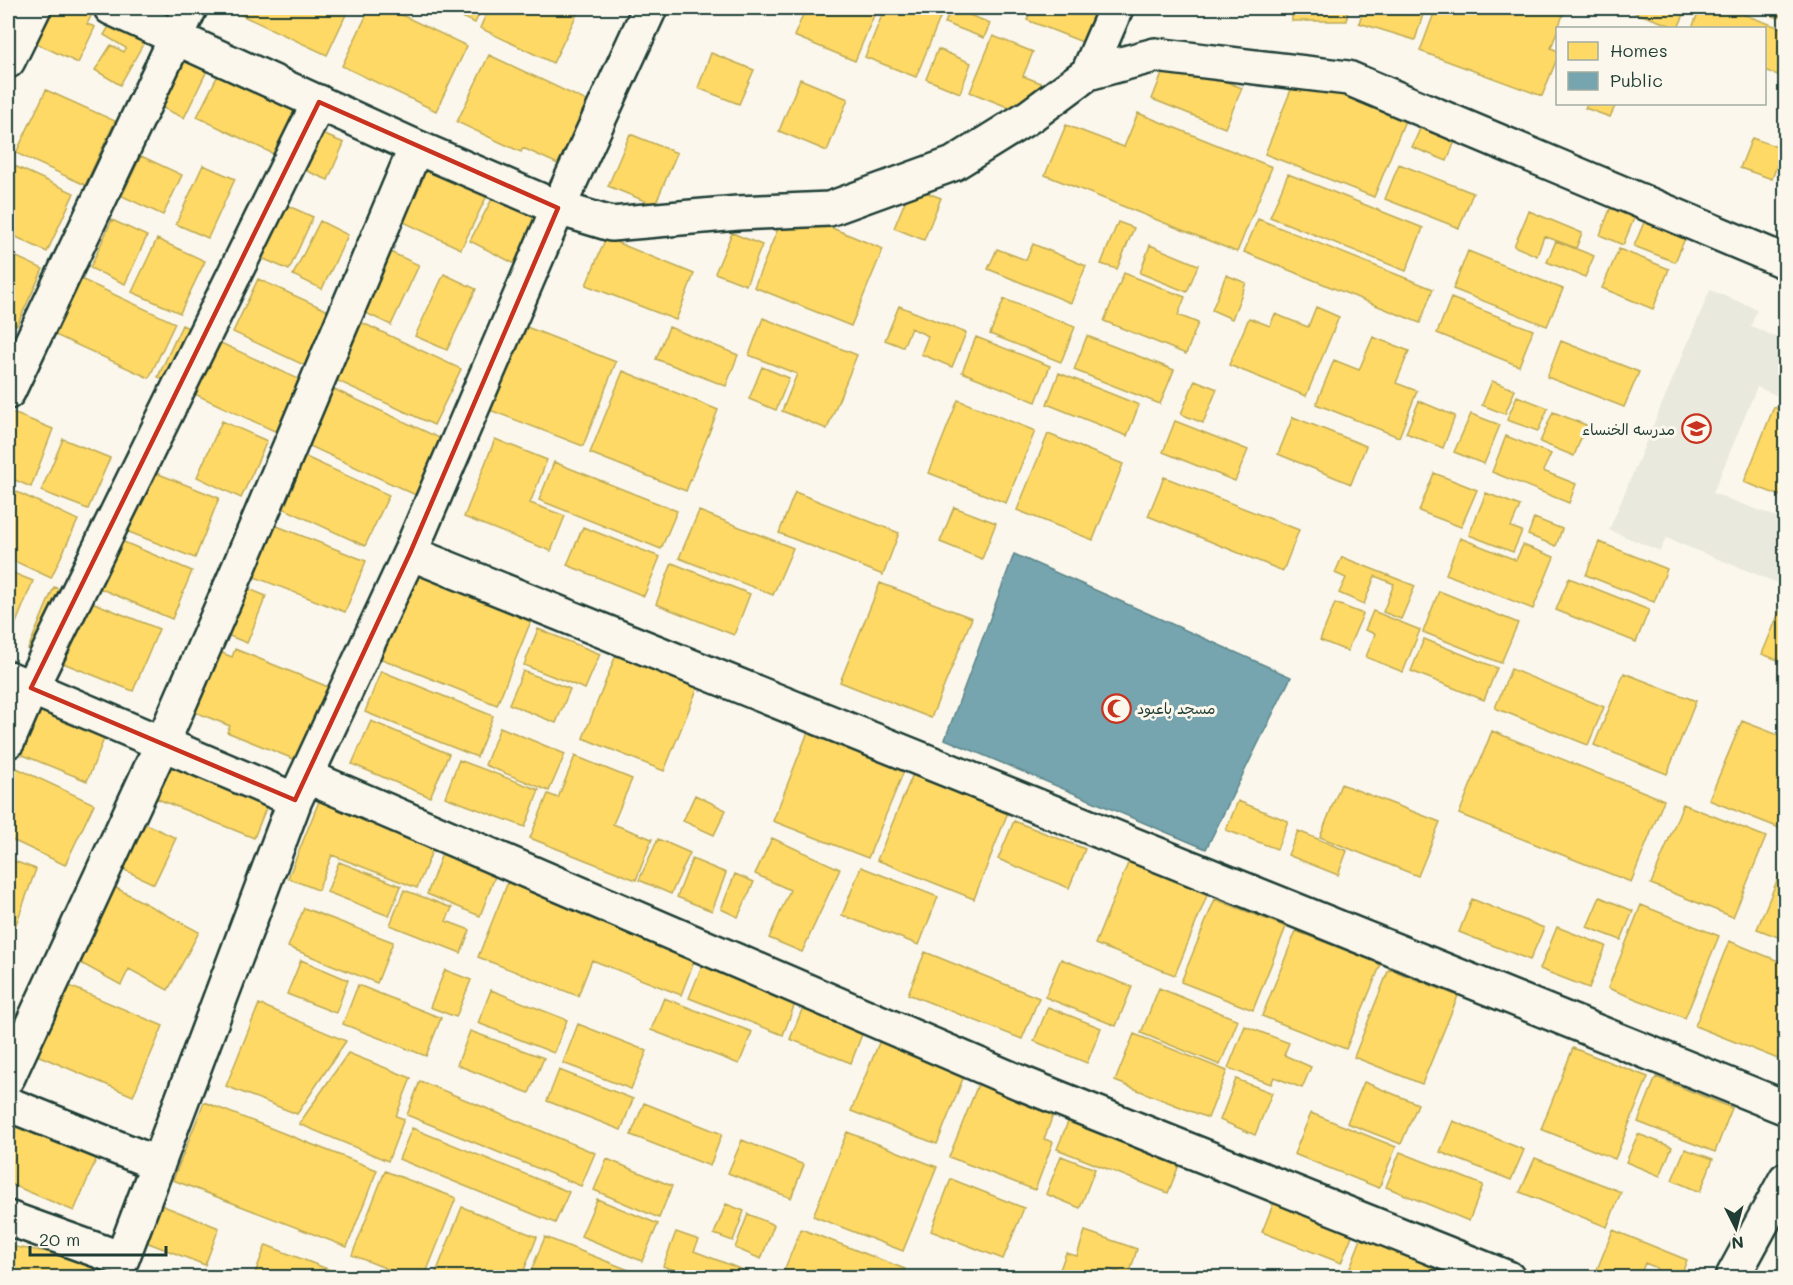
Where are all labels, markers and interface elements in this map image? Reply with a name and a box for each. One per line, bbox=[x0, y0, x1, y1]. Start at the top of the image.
legend bbox=[1556, 27, 1766, 105]
text: Homes bbox=[1610, 38, 1668, 62]
text: Public bbox=[1610, 68, 1663, 92]
school or university icon: مدرسه الخنساء bbox=[1680, 413, 1712, 445]
place label: مدرسه الخنساء bbox=[1582, 419, 1675, 439]
mosque icon: مسجد باعبود bbox=[1100, 692, 1132, 724]
place label: مسجد باعبود bbox=[1137, 698, 1215, 718]
north arrow bbox=[1706, 1198, 1766, 1258]
scale bar bbox=[30, 1219, 166, 1257]
text: 20 m bbox=[39, 1227, 80, 1251]
text: N bbox=[1730, 1232, 1745, 1254]

